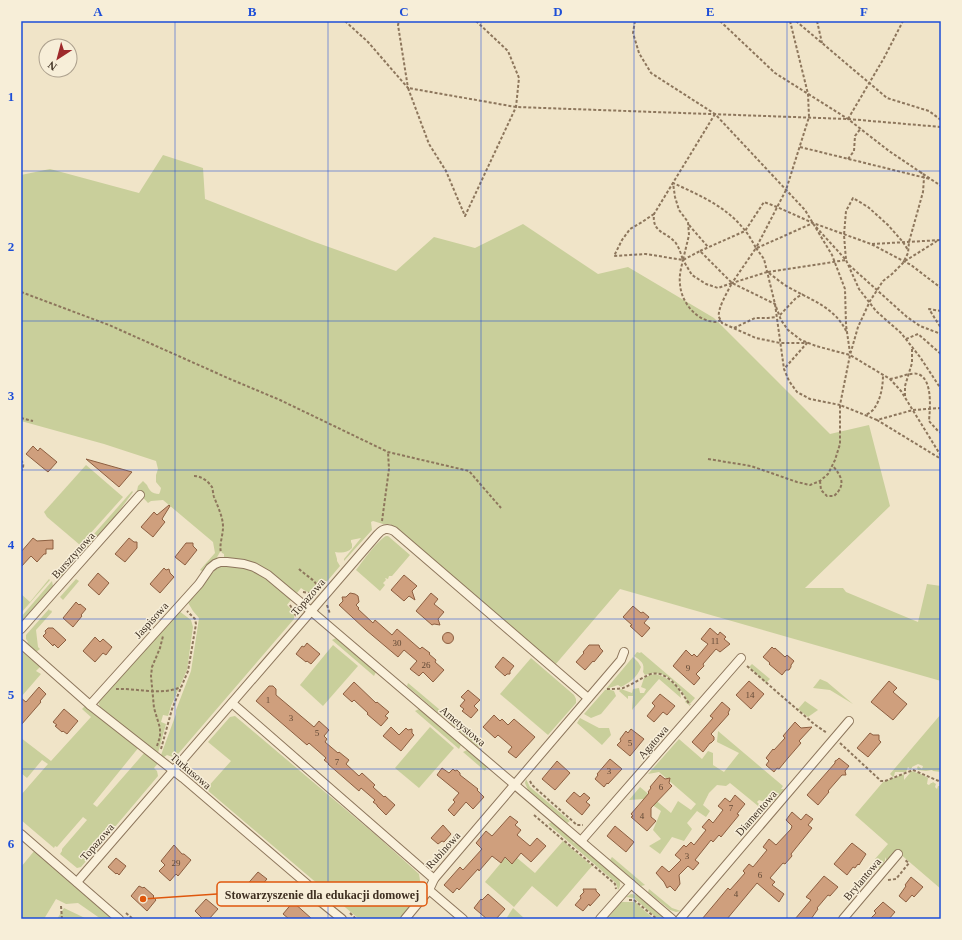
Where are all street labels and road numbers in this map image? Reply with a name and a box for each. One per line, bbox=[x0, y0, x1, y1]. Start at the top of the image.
street label: Bursztynowa bbox=[49, 529, 97, 581]
street label: Topazowa bbox=[289, 576, 327, 618]
street label: Jaspisowa bbox=[132, 599, 170, 641]
street label: Ametystowa bbox=[438, 704, 488, 749]
street label: Agatowa bbox=[635, 723, 671, 761]
street label: Turkusowa bbox=[168, 751, 214, 791]
street label: Diamentowa bbox=[733, 788, 779, 838]
street label: Topazowa bbox=[78, 821, 116, 863]
street label: Rubinowa bbox=[423, 829, 463, 871]
street label: Brylantowa bbox=[841, 855, 883, 903]

